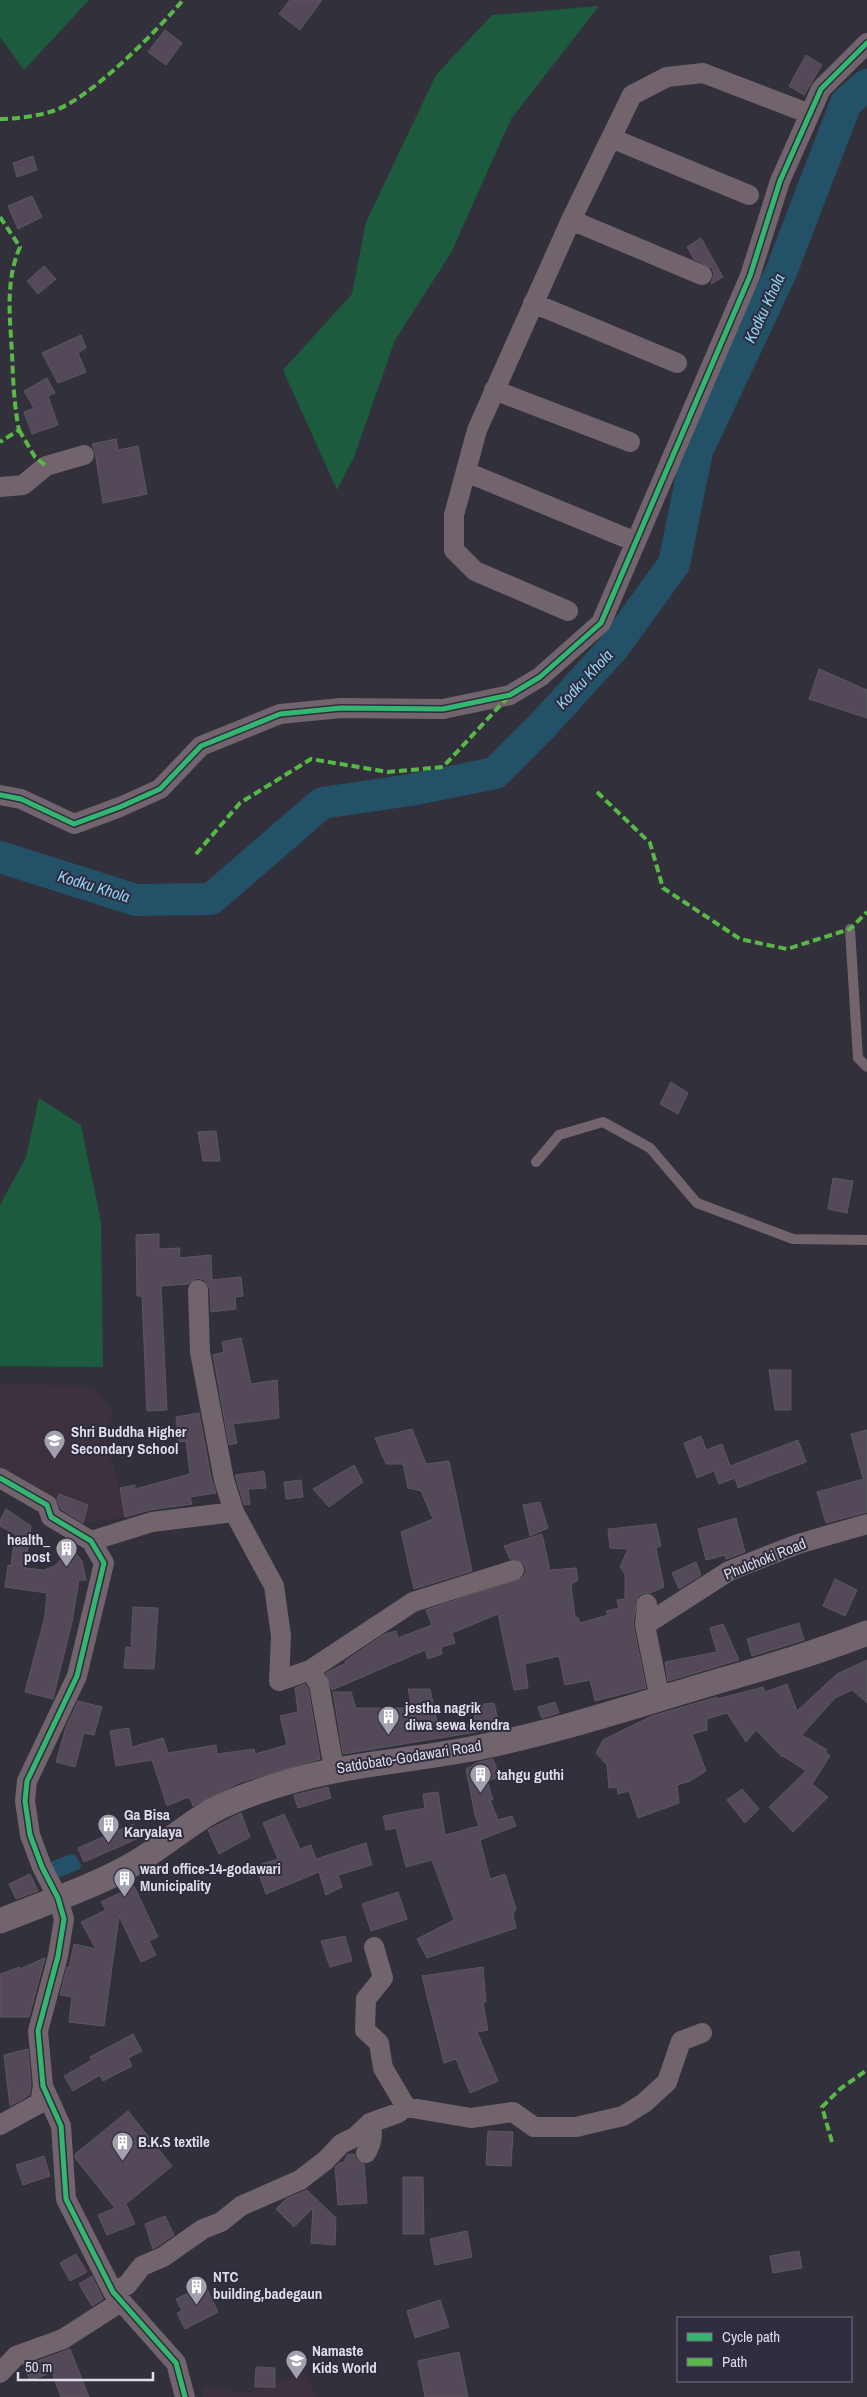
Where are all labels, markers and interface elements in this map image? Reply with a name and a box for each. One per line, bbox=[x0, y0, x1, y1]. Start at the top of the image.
water label: Kodku Khola bbox=[738, 270, 790, 346]
water label: Kodku Khola bbox=[551, 644, 617, 714]
water label: Kodku Khola bbox=[55, 865, 133, 907]
place label: Shri Buddha Higher Secondary School bbox=[71, 1421, 187, 1459]
school or university icon: Shri Buddha Higher Secondary School bbox=[43, 1429, 67, 1460]
place label: health_ post bbox=[7, 1529, 50, 1567]
street label: Phulchoki Road bbox=[721, 1533, 809, 1585]
building icon: health_ post bbox=[54, 1537, 78, 1568]
place label: jestha nagrik diwa sewa kendra bbox=[404, 1697, 510, 1735]
building icon: jestha nagrik diwa sewa kendra bbox=[377, 1705, 401, 1736]
street label: Satdobato-Godawari Road bbox=[335, 1735, 483, 1778]
building icon: tahgu guthi bbox=[469, 1763, 493, 1794]
place label: tahgu guthi bbox=[497, 1764, 564, 1785]
place label: Ga Bisa Karyalaya bbox=[124, 1804, 182, 1842]
building icon: Ga Bisa Karyalaya bbox=[96, 1812, 120, 1843]
place label: ward office-14-godawari Municipality bbox=[140, 1858, 281, 1896]
building icon: ward office-14-godawari Municipality bbox=[112, 1866, 136, 1897]
building icon: B.K.S textile bbox=[110, 2130, 134, 2161]
place label: B.K.S textile bbox=[138, 2131, 210, 2152]
place label: NTC building,badegaun bbox=[213, 2266, 322, 2304]
building icon: NTC building,badegaun bbox=[185, 2274, 209, 2305]
legend bbox=[677, 2317, 852, 2382]
text: Cycle path bbox=[722, 2326, 780, 2347]
place label: Namaste Kids World bbox=[312, 2340, 377, 2378]
school or university icon: Namaste Kids World bbox=[284, 2348, 308, 2379]
scale bar bbox=[18, 2350, 152, 2382]
text: Path bbox=[722, 2351, 747, 2372]
text: 50 m bbox=[25, 2356, 52, 2377]

